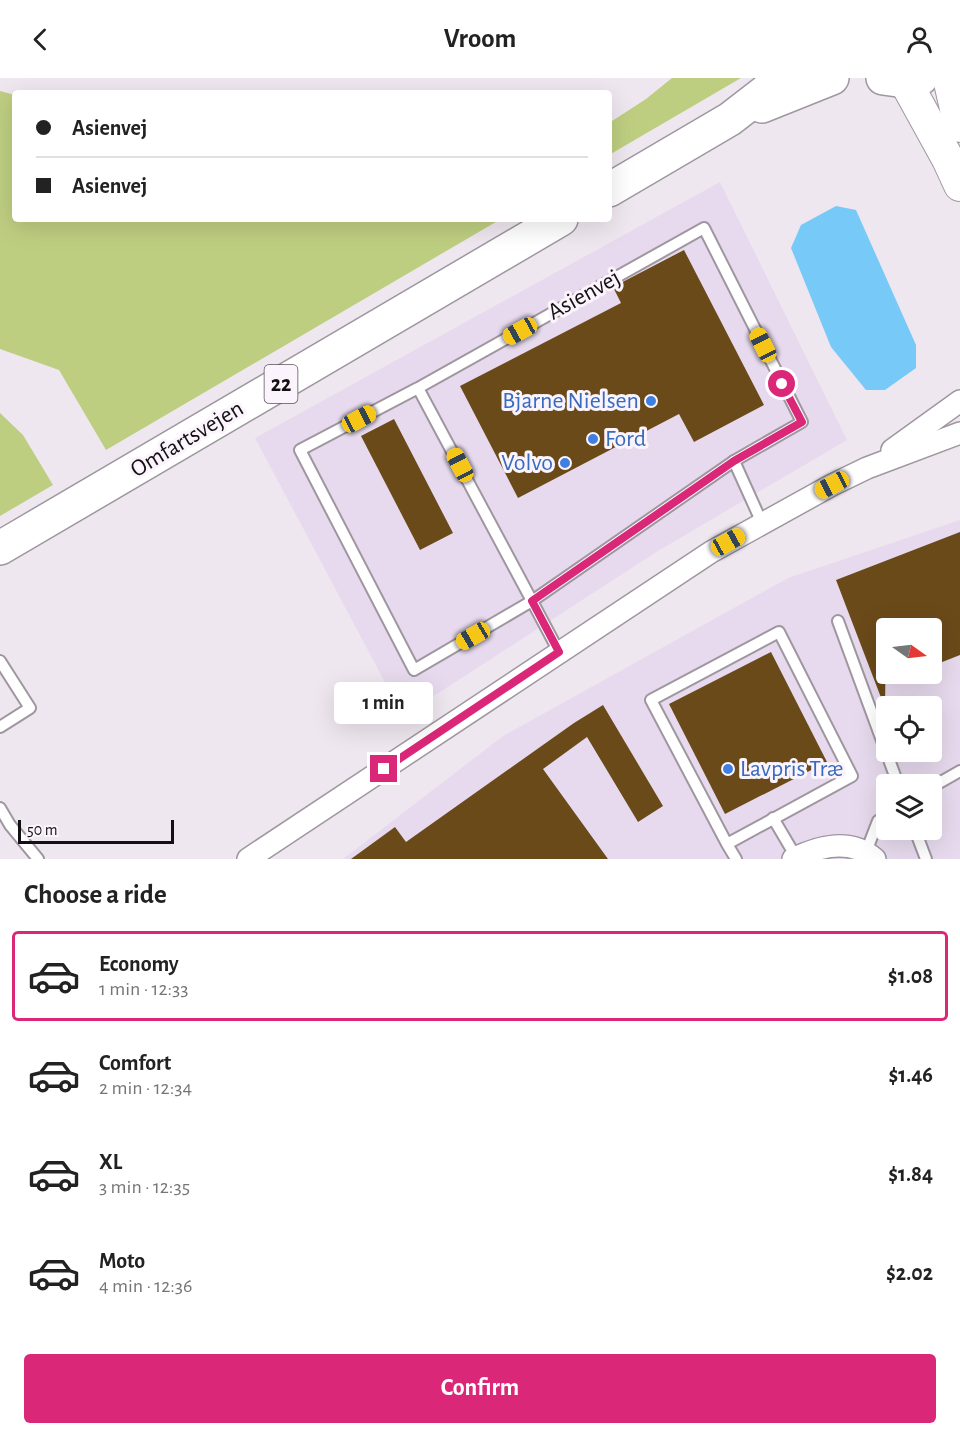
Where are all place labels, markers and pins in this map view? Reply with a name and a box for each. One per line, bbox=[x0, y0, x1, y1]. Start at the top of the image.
place label: Bjarne Nielsen bbox=[502, 389, 639, 413]
marker: Bjarne Nielsen bbox=[644, 394, 658, 408]
place label: Ford bbox=[605, 427, 646, 451]
marker: Ford bbox=[586, 432, 600, 446]
place label: Volvo bbox=[501, 451, 553, 475]
marker: Volvo bbox=[558, 456, 572, 470]
place label: Lavpris Træ bbox=[740, 757, 843, 781]
marker: Lavpris Træ bbox=[721, 762, 735, 776]

